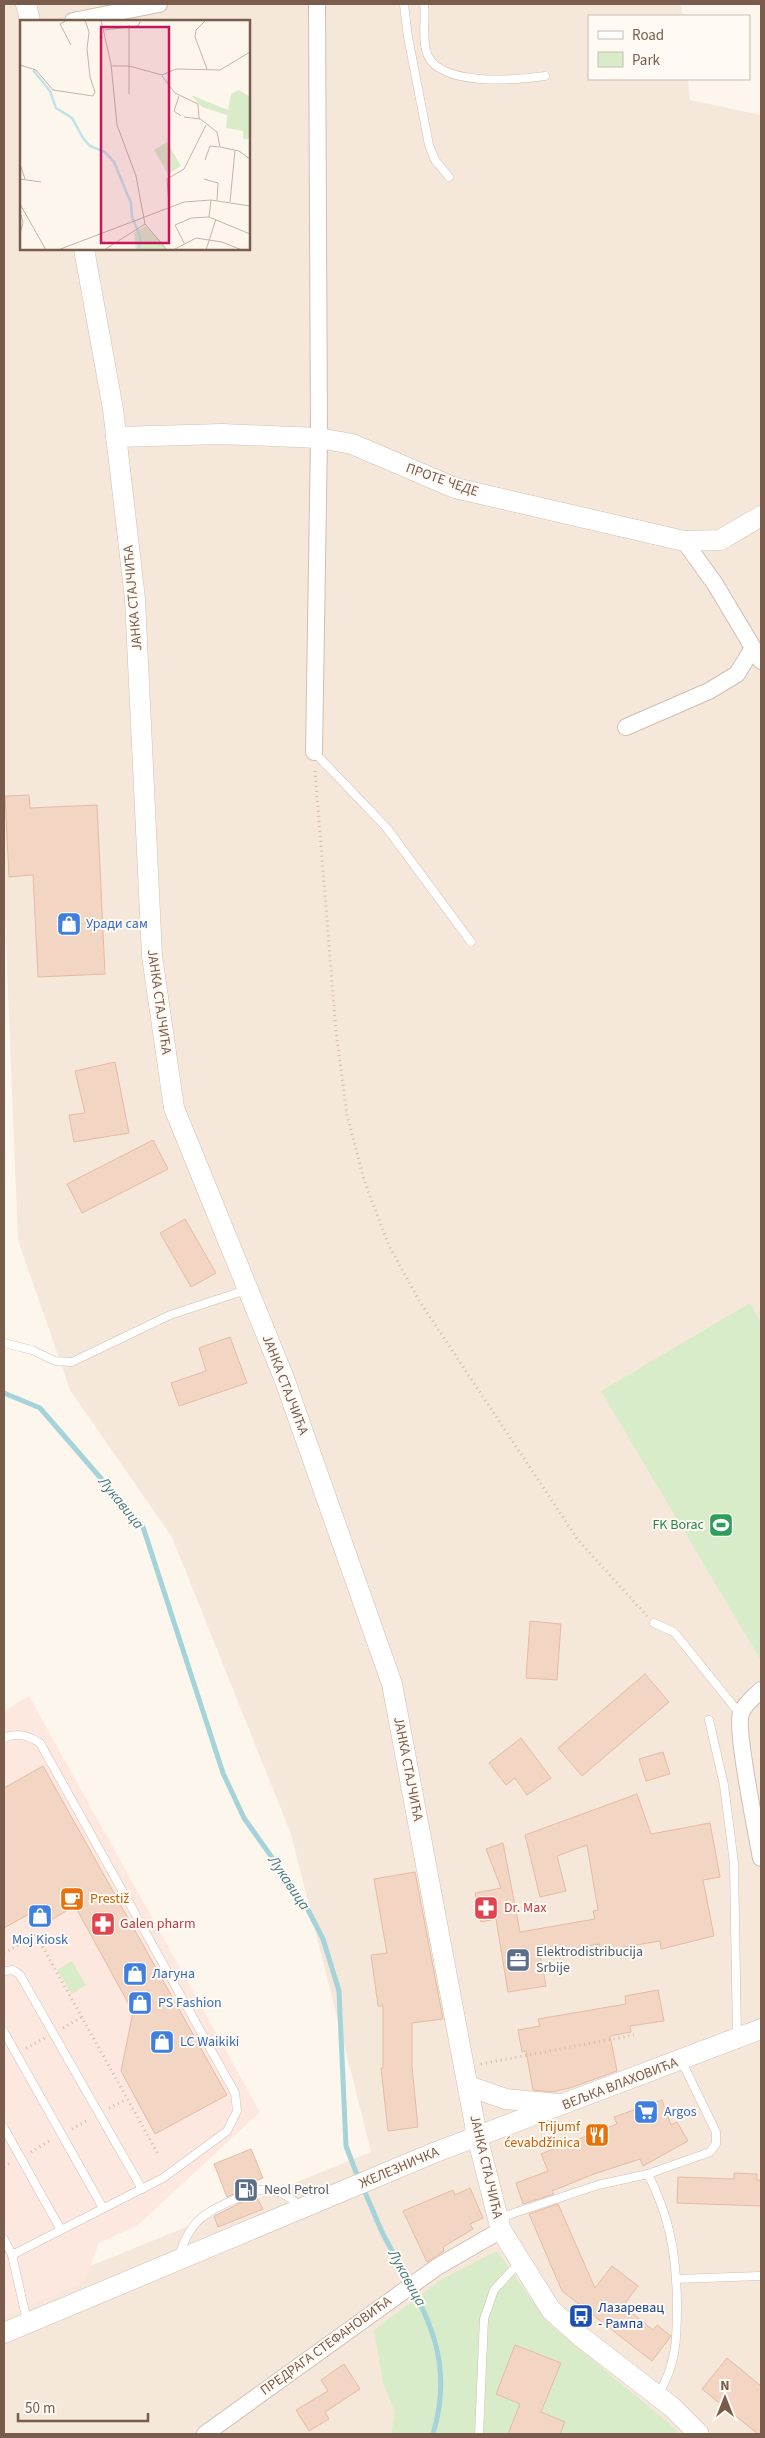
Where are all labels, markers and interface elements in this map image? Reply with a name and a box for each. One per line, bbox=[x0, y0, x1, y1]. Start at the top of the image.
legend bbox=[588, 15, 750, 80]
inset map bbox=[20, 20, 250, 250]
text: Road bbox=[632, 25, 664, 46]
text: Park bbox=[632, 50, 661, 71]
street label: ПРОТЕ ЧЕДЕ bbox=[403, 458, 481, 502]
street label: ЈАНКА СТАЈЧИЋА bbox=[118, 544, 148, 652]
shop icon: Уради сам bbox=[56, 911, 82, 937]
place label: Уради сам bbox=[86, 914, 148, 934]
street label: ЈАНКА СТАЈЧИЋА bbox=[142, 948, 176, 1056]
street label: ЈАНКА СТАЈЧИЋА bbox=[257, 1332, 313, 1438]
water label: Лукавица bbox=[93, 1471, 149, 1534]
sports icon: FK Borac bbox=[708, 1512, 734, 1538]
place label: FK Borac bbox=[652, 1515, 705, 1535]
street label: ЈАНКА СТАЈЧИЋА bbox=[388, 1715, 428, 1823]
water label: Лукавица bbox=[262, 1851, 315, 1915]
cafe icon: Prestiž bbox=[59, 1886, 85, 1912]
place label: Prestiž bbox=[90, 1889, 129, 1909]
pharmacy icon: Dr. Max bbox=[473, 1895, 499, 1921]
place label: Dr. Max bbox=[504, 1898, 547, 1918]
shop icon: Moj Kiosk bbox=[27, 1903, 53, 1929]
pharmacy icon: Galen pharm bbox=[90, 1911, 116, 1937]
place label: Galen pharm bbox=[120, 1914, 196, 1934]
place label: Moj Kiosk bbox=[12, 1930, 68, 1950]
place label: Elektrodistribucija Srbije bbox=[536, 1942, 643, 1978]
office icon: Elektrodistribucija Srbije bbox=[505, 1947, 531, 1973]
shop icon: Лагуна bbox=[122, 1961, 148, 1987]
place label: Лагуна bbox=[152, 1964, 195, 1984]
shop icon: PS Fashion bbox=[127, 1990, 153, 2016]
place label: PS Fashion bbox=[158, 1993, 222, 2013]
shop icon: LC Waikiki bbox=[149, 2029, 175, 2055]
place label: LC Waikiki bbox=[180, 2032, 239, 2052]
street label: ВЕЉКА ВЛАХОВИЋА bbox=[559, 2053, 681, 2115]
supermarket icon: Argos bbox=[633, 2099, 659, 2125]
place label: Argos bbox=[664, 2102, 697, 2122]
street label: ЈАНКА СТАЈЧИЋА bbox=[464, 2113, 508, 2221]
place label: Trijumf ćevabdžinica bbox=[504, 2117, 581, 2153]
restaurant icon: Trijumf ćevabdžinica bbox=[584, 2122, 610, 2148]
street label: ЖЕЛЕЗНИЧКА bbox=[356, 2142, 442, 2194]
fuel station icon: Neol Petrol bbox=[233, 2177, 259, 2203]
place label: Neol Petrol bbox=[264, 2180, 329, 2200]
water label: Лукавица bbox=[382, 2245, 431, 2310]
street label: ПРЕДРАГА СТЕФАНОВИЋА bbox=[256, 2291, 396, 2400]
place label: Лазаревац - Рампа bbox=[598, 2298, 664, 2334]
bus stop icon: Лазаревац - Рампа bbox=[568, 2303, 594, 2329]
north arrow bbox=[700, 2373, 750, 2423]
text: N bbox=[720, 2376, 730, 2396]
scale bar bbox=[18, 2390, 148, 2422]
text: 50 m bbox=[25, 2398, 55, 2419]

